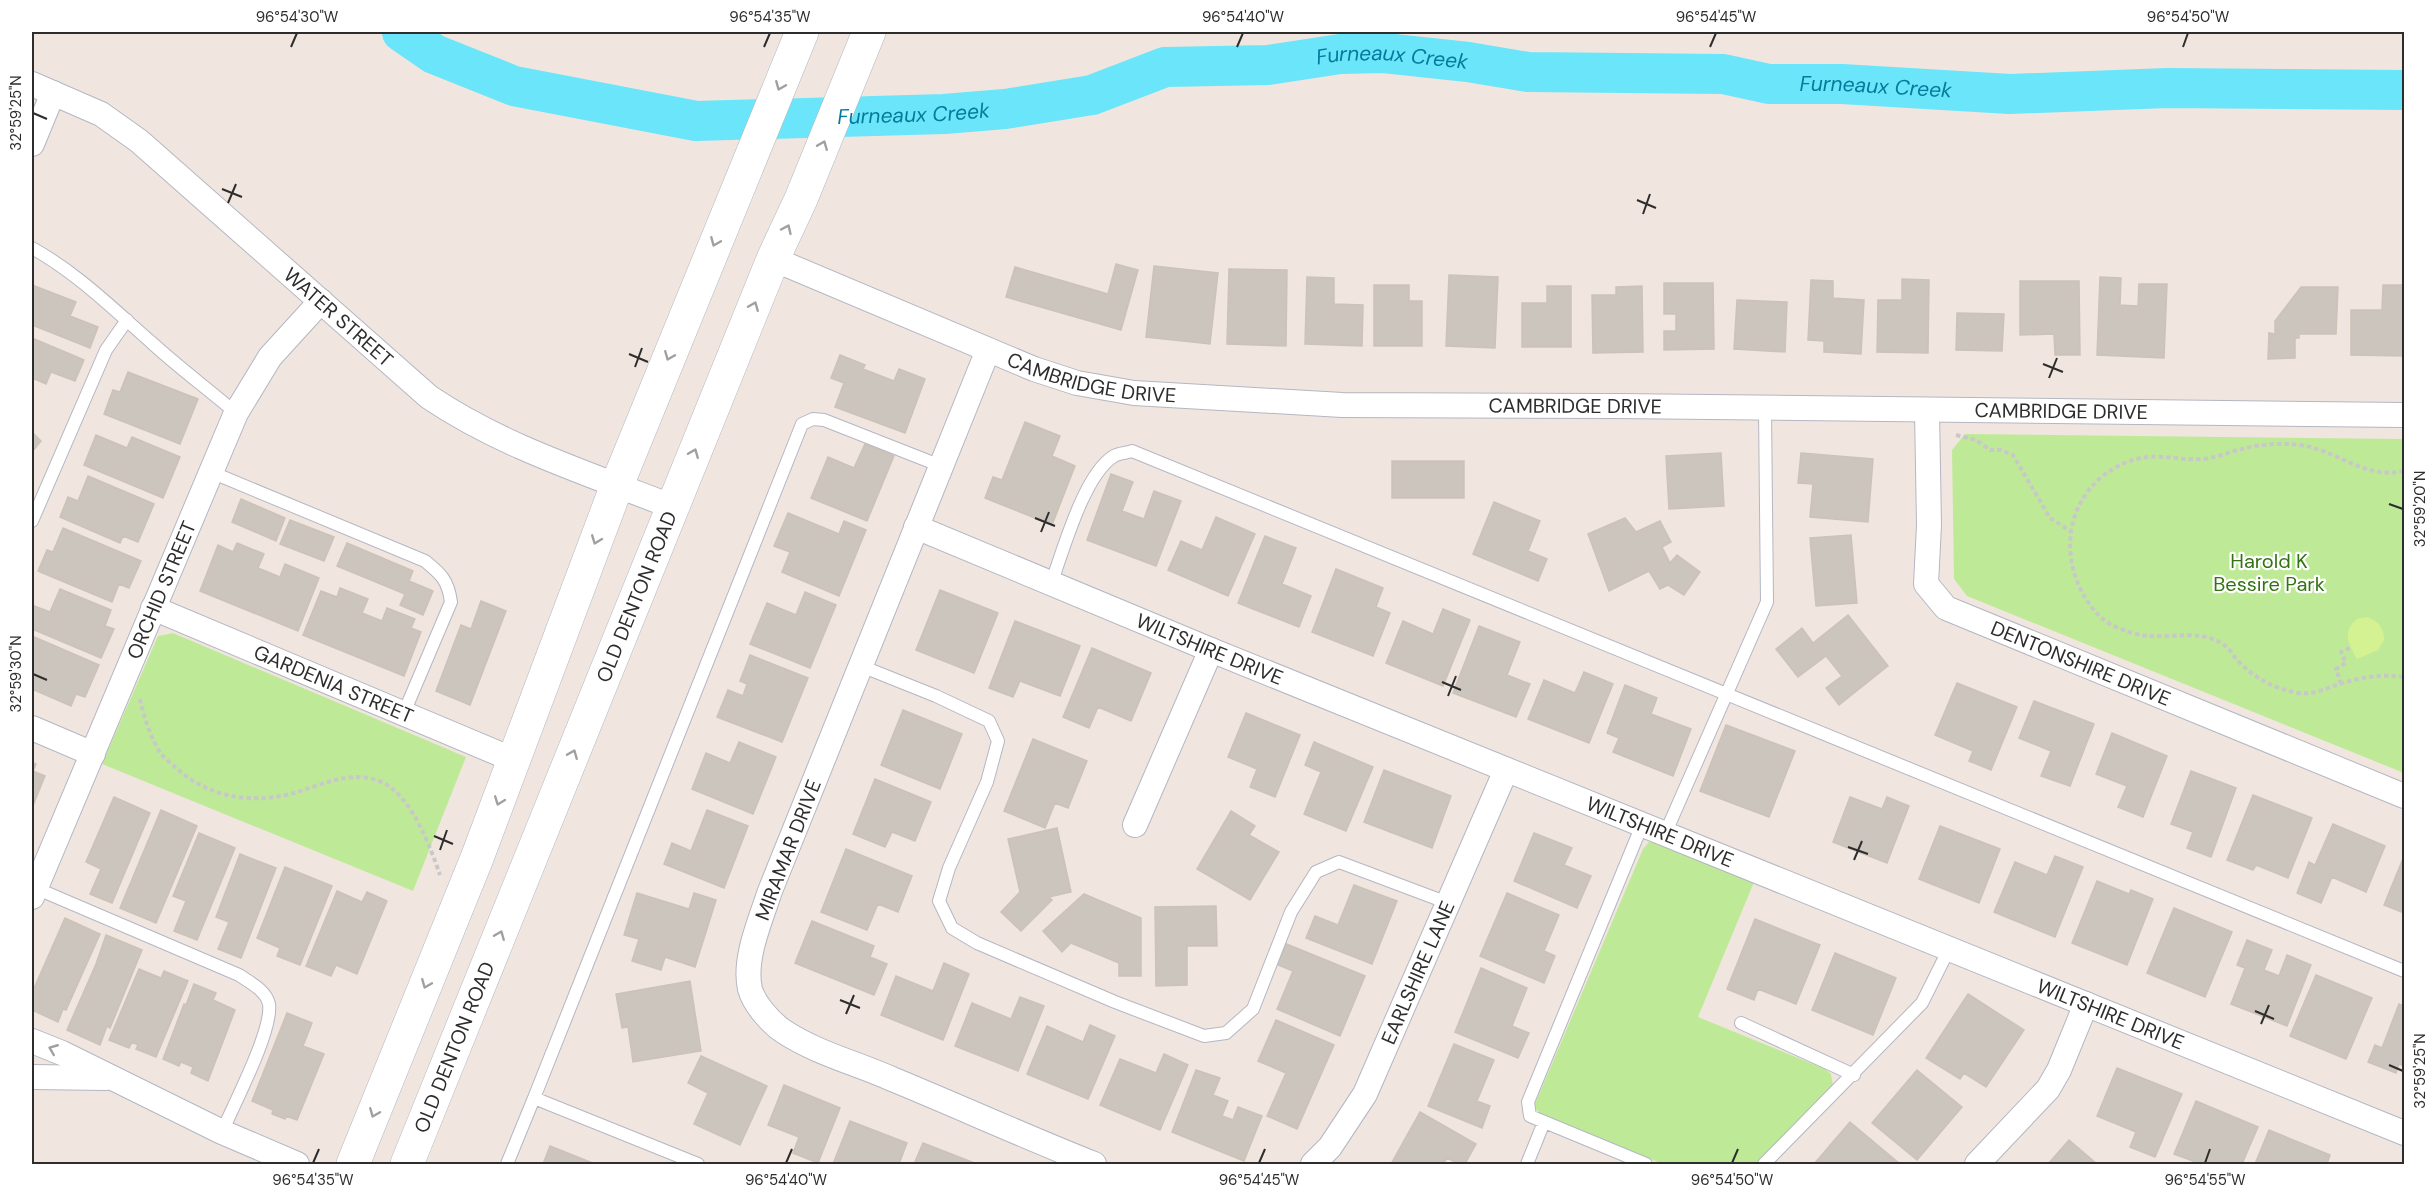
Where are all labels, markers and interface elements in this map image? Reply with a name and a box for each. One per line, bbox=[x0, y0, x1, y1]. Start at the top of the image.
text: 96°54'30"W bbox=[256, 7, 339, 27]
text: 96°54'35"W bbox=[729, 7, 811, 27]
text: 96°54'40"W bbox=[1202, 7, 1285, 27]
text: 96°54'45"W bbox=[1676, 7, 1757, 27]
text: 96°54'50"W bbox=[2147, 7, 2230, 27]
water label: Furneaux Creek bbox=[1314, 39, 1470, 76]
water label: Furneaux Creek bbox=[1800, 70, 1953, 105]
text: 32°59'25"N bbox=[6, 75, 26, 151]
one-way arrow bbox=[775, 80, 787, 91]
water label: Furneaux Creek bbox=[837, 96, 991, 131]
one-way arrow bbox=[816, 140, 828, 151]
one-way arrow bbox=[779, 225, 791, 236]
one-way arrow bbox=[711, 236, 723, 247]
street label: WATER STREET bbox=[278, 262, 399, 372]
one-way arrow bbox=[747, 301, 759, 312]
street label: CAMBRIDGE DRIVE bbox=[1003, 346, 1177, 408]
one-way arrow bbox=[664, 349, 676, 360]
street label: CAMBRIDGE DRIVE bbox=[1489, 393, 1662, 420]
street label: CAMBRIDGE DRIVE bbox=[1974, 397, 2148, 425]
one-way arrow bbox=[687, 448, 700, 459]
text: 32°59'20"N bbox=[2410, 471, 2430, 547]
street label: OLD DENTON ROAD bbox=[590, 507, 683, 686]
street label: ORCHID STREET bbox=[121, 517, 202, 663]
one-way arrow bbox=[591, 534, 604, 544]
park label: Harold K Bessire Park bbox=[2213, 548, 2325, 597]
street label: WILTSHIRE DRIVE bbox=[1132, 607, 1287, 691]
street label: DENTONSHIRE DRIVE bbox=[1987, 615, 2175, 712]
text: 32°59'30"N bbox=[6, 635, 26, 713]
street label: GARDENIA STREET bbox=[250, 639, 417, 729]
one-way arrow bbox=[566, 749, 578, 760]
street label: MIRAMAR DRIVE bbox=[749, 776, 827, 924]
street label: WILTSHIRE DRIVE bbox=[1582, 790, 1738, 873]
one-way arrow bbox=[493, 795, 506, 806]
street label: EARLSHIRE LANE bbox=[1375, 897, 1460, 1048]
one-way arrow bbox=[492, 930, 505, 941]
street label: OLD DENTON ROAD bbox=[408, 958, 501, 1137]
street label: WILTSHIRE DRIVE bbox=[2033, 973, 2188, 1056]
one-way arrow bbox=[421, 978, 433, 989]
text: 32°59'25"N bbox=[2410, 1033, 2430, 1109]
one-way arrow bbox=[48, 1044, 59, 1056]
one-way arrow bbox=[369, 1106, 381, 1117]
text: 96°54'35"W bbox=[272, 1170, 354, 1190]
text: 96°54'40"W bbox=[745, 1170, 828, 1190]
text: 96°54'45"W bbox=[1219, 1170, 1300, 1190]
text: 96°54'50"W bbox=[1691, 1170, 1774, 1190]
text: 96°54'55"W bbox=[2164, 1170, 2246, 1190]

